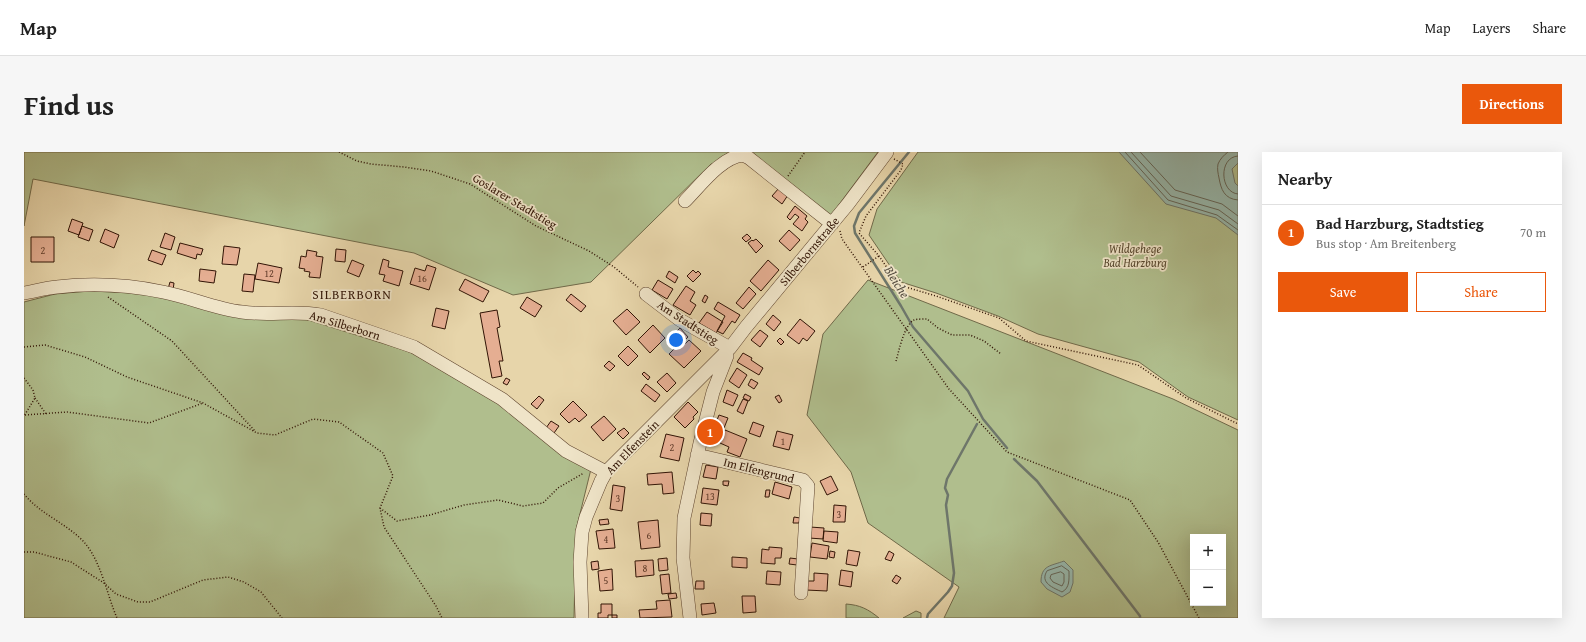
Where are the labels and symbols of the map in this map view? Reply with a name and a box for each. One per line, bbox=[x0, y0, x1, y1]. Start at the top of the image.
street label: Goslarer Stadtstieg bbox=[470, 169, 560, 233]
street label: Silberbornstraße bbox=[775, 212, 843, 289]
park label: Wildgehege Bad Harzburg bbox=[1102, 240, 1167, 271]
house number: 2 bbox=[41, 243, 46, 258]
water label: Bleiche bbox=[879, 261, 914, 302]
house number: 12 bbox=[264, 266, 274, 281]
house number: 16 bbox=[417, 271, 427, 286]
district label: SILBERBORN bbox=[312, 285, 392, 304]
street label: Am Stadtstieg bbox=[654, 296, 722, 348]
street label: Am Silberborn bbox=[308, 306, 383, 344]
your location bbox=[666, 330, 686, 350]
street label: Am Elfenstein bbox=[602, 416, 663, 478]
pin: 1 bbox=[697, 417, 723, 447]
house number: 1 bbox=[781, 434, 786, 449]
house number: 2 bbox=[670, 440, 675, 455]
street label: Im Elfengrund bbox=[722, 453, 797, 487]
house number: 13 bbox=[705, 489, 715, 504]
house number: 3 bbox=[616, 491, 621, 506]
house number: 3 bbox=[837, 507, 842, 522]
house number: 6 bbox=[647, 528, 652, 543]
house number: 4 bbox=[604, 532, 609, 547]
house number: 8 bbox=[643, 561, 648, 576]
house number: 5 bbox=[604, 573, 609, 588]

